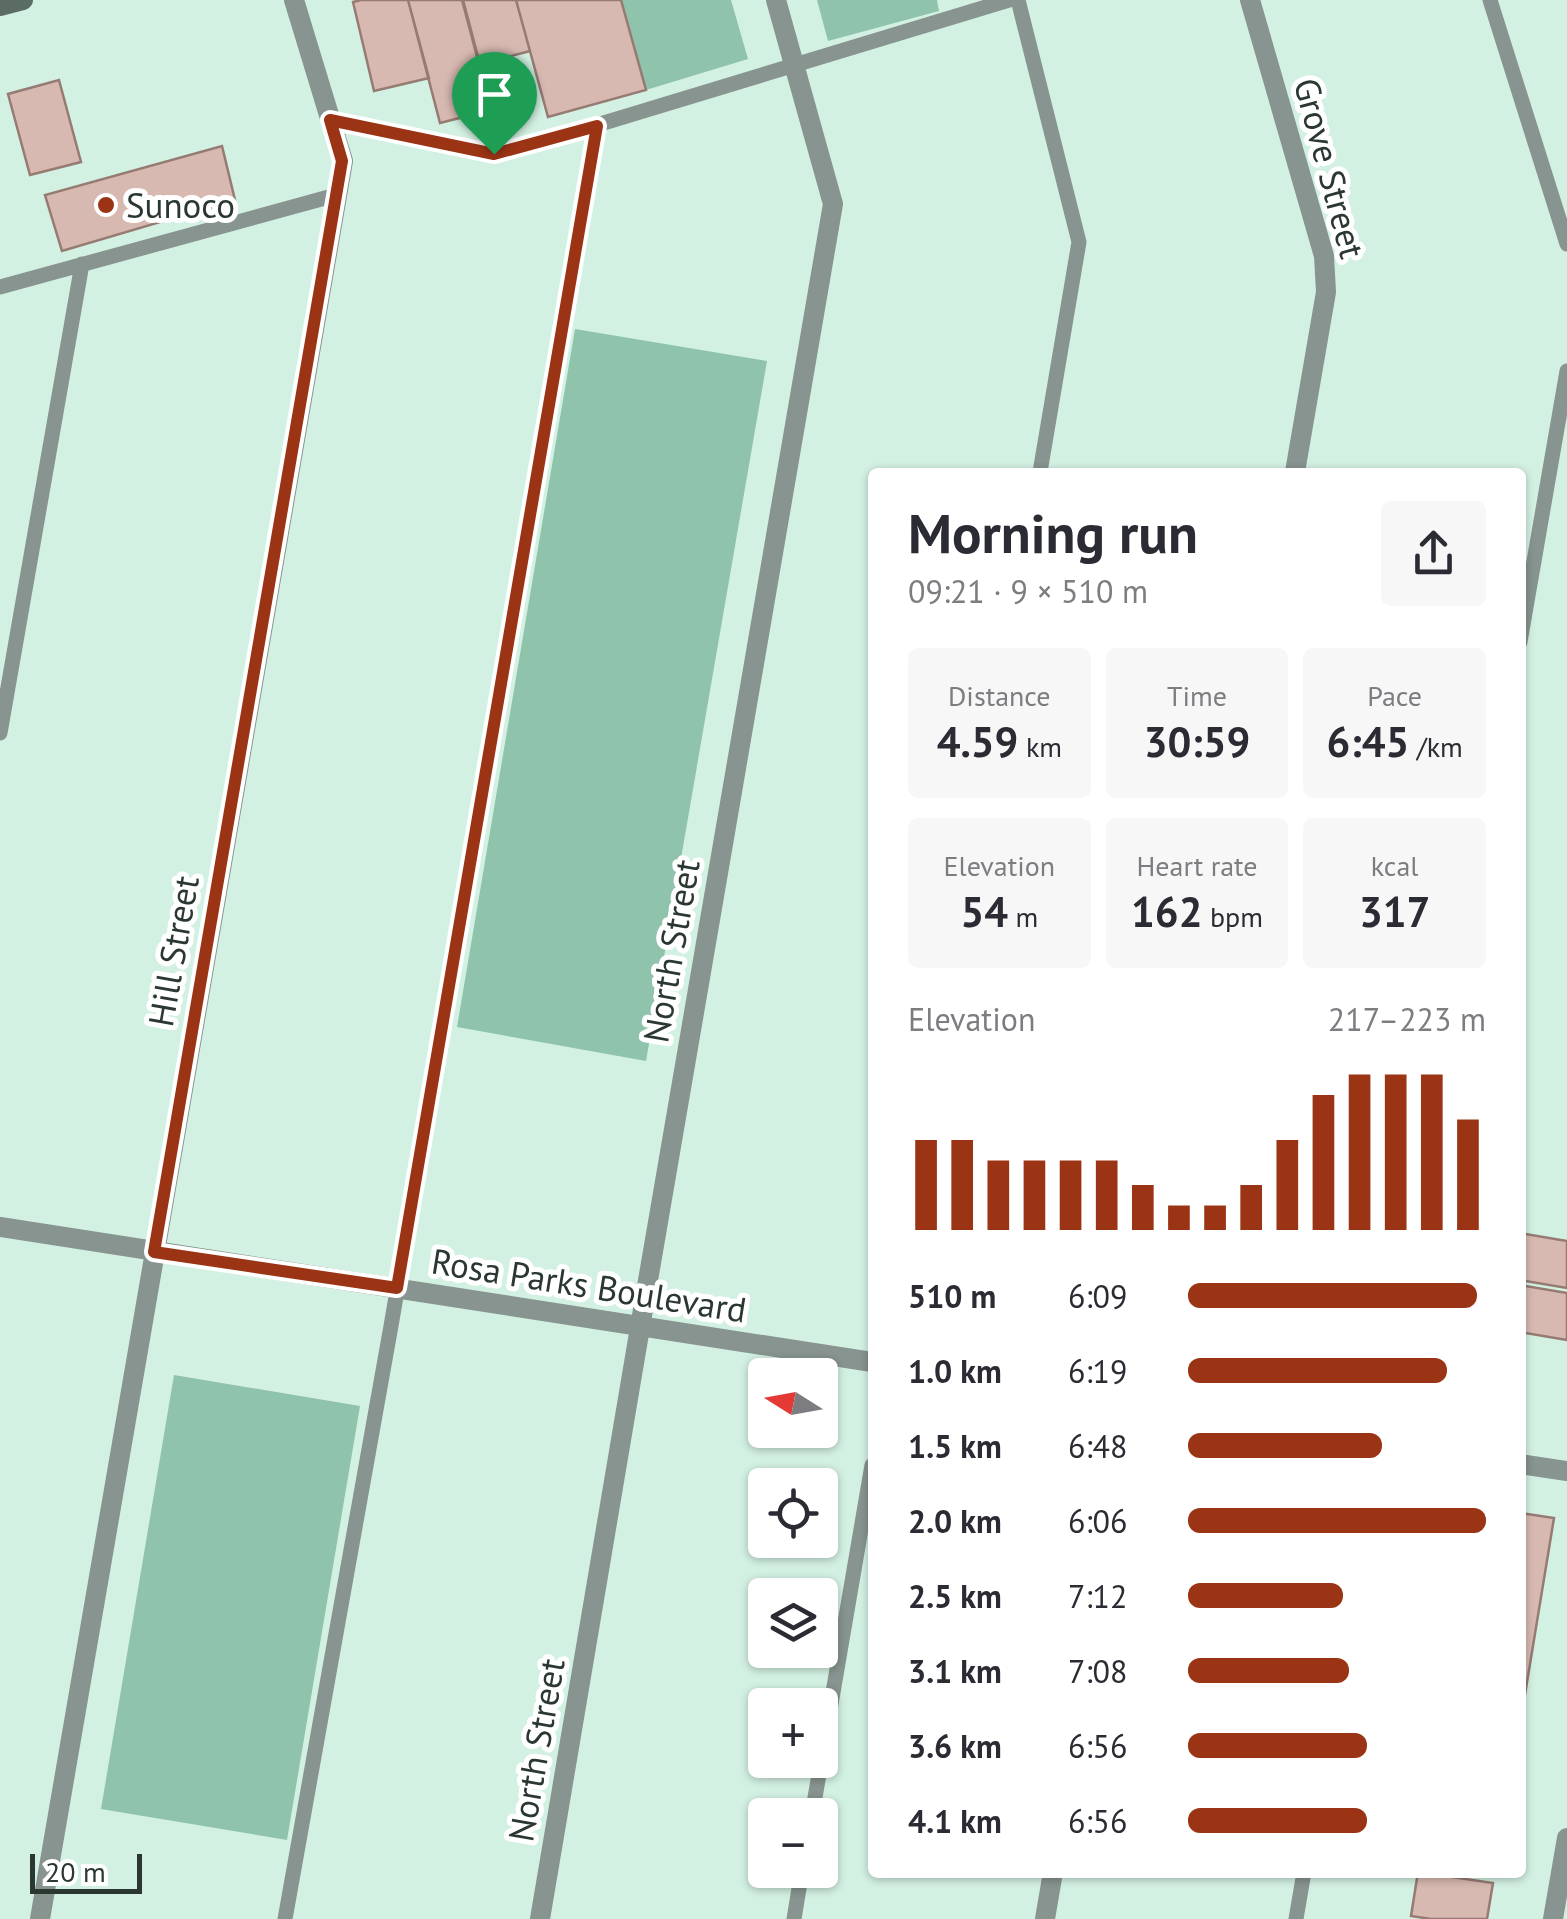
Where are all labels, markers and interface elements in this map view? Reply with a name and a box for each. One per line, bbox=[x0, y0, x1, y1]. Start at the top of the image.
pin bbox=[452, 52, 537, 155]
icon: arrive bbox=[467, 67, 522, 122]
street label: Grove Street bbox=[1284, 73, 1376, 263]
place label: Sunoco bbox=[126, 182, 235, 228]
marker: Sunoco bbox=[95, 194, 117, 216]
text: Morning run bbox=[908, 497, 1198, 568]
button: share bbox=[1381, 501, 1486, 606]
text: 09:21 · 9 × 510 m bbox=[908, 570, 1148, 612]
text: Distance bbox=[948, 677, 1051, 714]
text: Time bbox=[1167, 677, 1227, 714]
text: Pace bbox=[1367, 677, 1422, 714]
text: 4.59 bbox=[937, 714, 1018, 769]
text: 30:59 bbox=[1144, 714, 1250, 769]
text: 6:45 bbox=[1327, 714, 1409, 769]
text: km bbox=[1018, 728, 1062, 765]
text: /km bbox=[1409, 728, 1463, 765]
text: Elevation bbox=[944, 847, 1055, 884]
text: Heart rate bbox=[1136, 847, 1258, 884]
text: kcal bbox=[1371, 847, 1419, 884]
street label: North Street bbox=[632, 856, 710, 1046]
street label: Hill Street bbox=[137, 872, 209, 1030]
text: 54 bbox=[960, 884, 1008, 939]
text: 162 bbox=[1131, 884, 1202, 939]
text: 317 bbox=[1359, 884, 1430, 939]
text: m bbox=[1008, 898, 1038, 935]
text: bpm bbox=[1202, 898, 1263, 935]
text: Elevation bbox=[908, 998, 1035, 1040]
text: 217–223 m bbox=[1328, 998, 1486, 1040]
street label: Rosa Parks Boulevard bbox=[428, 1237, 750, 1333]
text: 510 m bbox=[908, 1275, 996, 1317]
text: 6:09 bbox=[1068, 1275, 1127, 1317]
text: 1.0 km bbox=[908, 1350, 1002, 1392]
text: 6:19 bbox=[1068, 1350, 1127, 1392]
north arrow bbox=[748, 1358, 838, 1448]
map controls bbox=[748, 1358, 838, 1888]
text: 1.5 km bbox=[908, 1425, 1002, 1467]
text: 6:48 bbox=[1068, 1425, 1127, 1467]
button: locate bbox=[748, 1468, 838, 1558]
text: 2.0 km bbox=[908, 1500, 1002, 1542]
text: 6:06 bbox=[1068, 1500, 1127, 1542]
text: 2.5 km bbox=[908, 1575, 1002, 1617]
text: 7:12 bbox=[1068, 1575, 1127, 1617]
button: layers bbox=[748, 1578, 838, 1668]
text: 3.1 km bbox=[908, 1650, 1002, 1692]
text: 7:08 bbox=[1068, 1650, 1127, 1692]
street label: North Street bbox=[497, 1655, 575, 1845]
button: + bbox=[748, 1688, 838, 1778]
text: 3.6 km bbox=[908, 1725, 1002, 1767]
text: 6:56 bbox=[1068, 1725, 1127, 1767]
button: − bbox=[748, 1798, 838, 1888]
text: 4.1 km bbox=[908, 1800, 1002, 1842]
text: 6:56 bbox=[1068, 1800, 1127, 1842]
scale bar bbox=[30, 1849, 142, 1894]
text: 20 m bbox=[45, 1853, 106, 1890]

